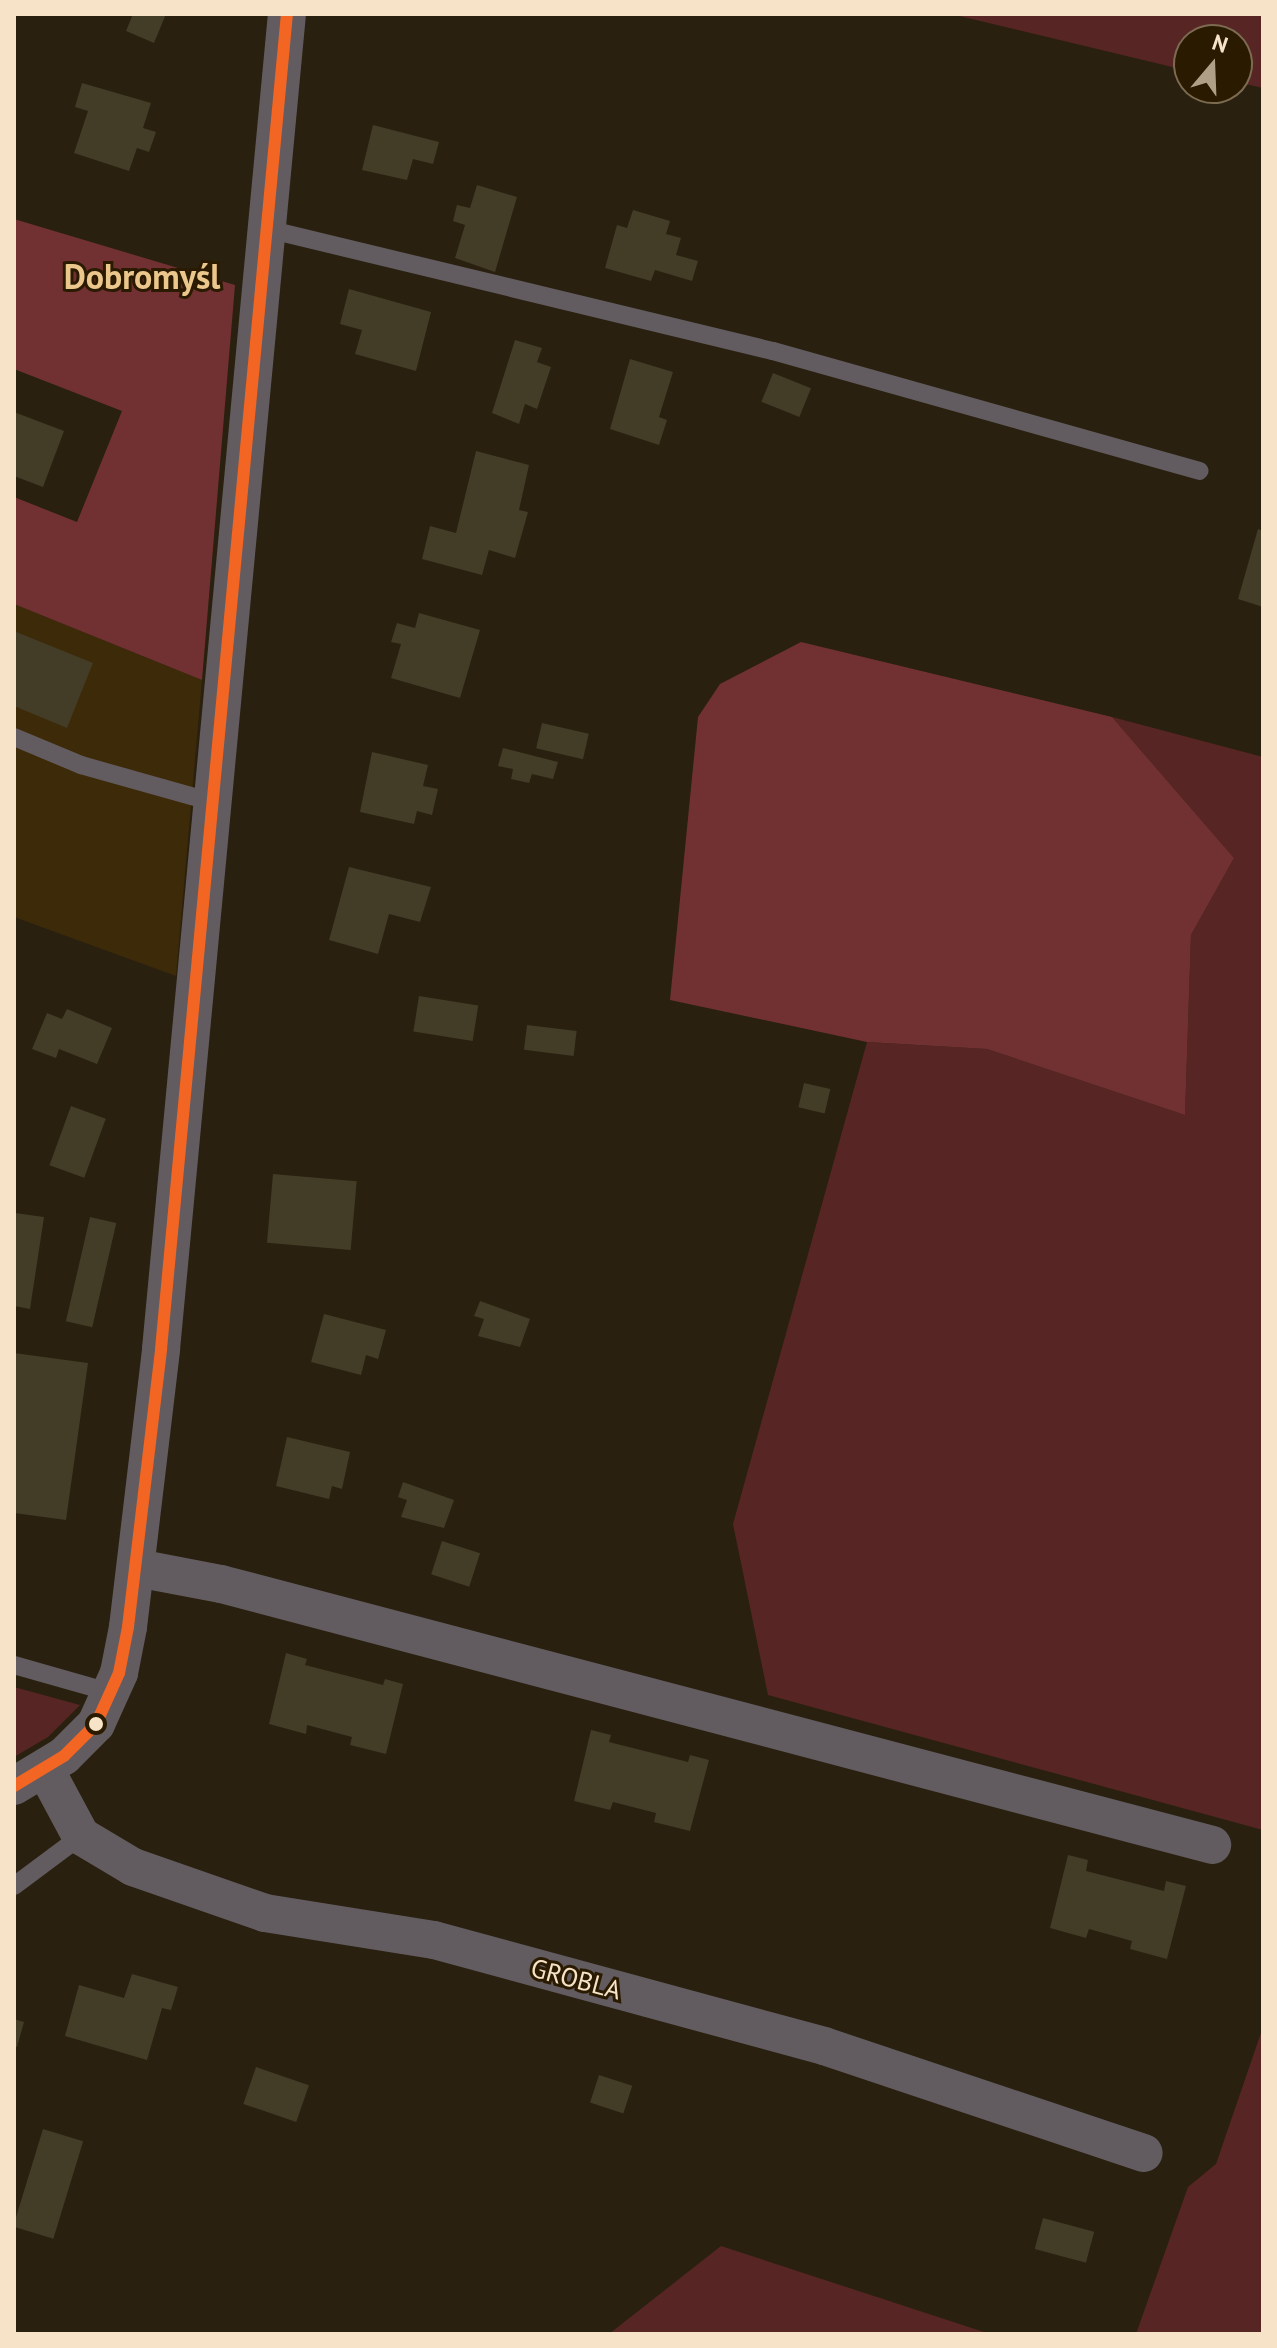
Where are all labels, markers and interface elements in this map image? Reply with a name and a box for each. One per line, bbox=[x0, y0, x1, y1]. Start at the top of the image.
north arrow bbox=[1173, 24, 1253, 104]
text: N bbox=[1209, 28, 1232, 59]
district label: Dobromyśl bbox=[64, 257, 220, 297]
unlabelled marker bbox=[88, 1716, 104, 1732]
street label: GROBLA bbox=[528, 1952, 624, 2006]

